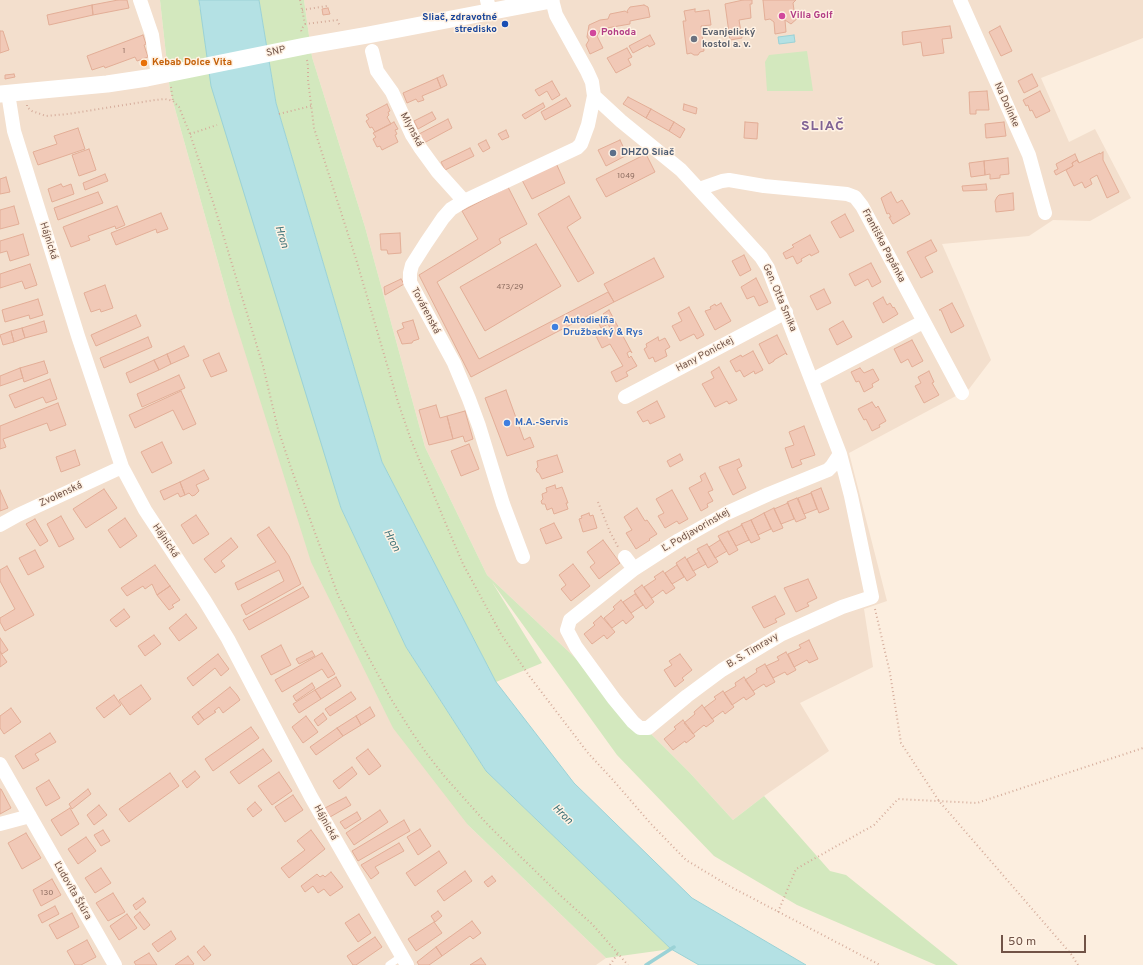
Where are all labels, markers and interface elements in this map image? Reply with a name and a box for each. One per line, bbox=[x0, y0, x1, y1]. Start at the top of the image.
place label: Villa Golf bbox=[790, 10, 833, 22]
marker: Villa Golf bbox=[777, 11, 787, 21]
place label: Sliač, zdravotné stredisko bbox=[422, 12, 497, 36]
marker: Sliač, zdravotné stredisko bbox=[500, 19, 510, 29]
place label: Pohoda bbox=[601, 27, 636, 39]
place label: Evanjelický kostol a. v. bbox=[702, 27, 755, 50]
marker: Pohoda bbox=[588, 28, 598, 38]
marker: Evanjelický kostol a. v. bbox=[689, 34, 699, 44]
street label: SNP bbox=[265, 44, 287, 60]
house number: 1 bbox=[123, 46, 125, 56]
place label: Kebab Dolce Vita bbox=[152, 57, 232, 69]
marker: Kebab Dolce Vita bbox=[139, 58, 149, 68]
street label: Na Dolinke bbox=[991, 81, 1021, 129]
street label: Mlynská bbox=[397, 111, 425, 149]
district label: SLIAČ bbox=[801, 119, 845, 135]
place label: DHZO Sliač bbox=[621, 147, 674, 159]
marker: DHZO Sliač bbox=[608, 148, 618, 158]
house number: 1049 bbox=[617, 171, 635, 181]
street label: Františka Papánka bbox=[859, 207, 907, 285]
street label: Hájnická bbox=[36, 221, 60, 261]
water label: Hron bbox=[271, 224, 291, 250]
street label: Gen. Otta Smika bbox=[759, 262, 799, 334]
house number: 473/29 bbox=[496, 282, 524, 292]
street label: Továrenská bbox=[408, 286, 442, 336]
place label: Autodielňa Družbacký & Rys bbox=[563, 315, 643, 338]
marker: Autodielňa Družbacký & Rys bbox=[550, 322, 560, 332]
street label: Hany Ponickej bbox=[674, 335, 736, 375]
place label: M.A.-Servis bbox=[515, 417, 568, 429]
marker: M.A.-Servis bbox=[502, 418, 512, 428]
street label: Zvolenská bbox=[38, 480, 84, 510]
street label: Ľ. Podjavorinskej bbox=[660, 507, 732, 555]
street label: Hájnická bbox=[149, 522, 181, 560]
water label: Hron bbox=[380, 528, 402, 554]
street label: B. S. Timravy bbox=[725, 631, 781, 671]
water label: Hron bbox=[549, 802, 575, 828]
street label: Hájnická bbox=[310, 803, 340, 843]
street label: Ľudovíta Štúra bbox=[50, 860, 94, 922]
house number: 130 bbox=[41, 888, 53, 898]
scale bar bbox=[1003, 927, 1088, 953]
text: 50 m bbox=[1008, 934, 1036, 950]

